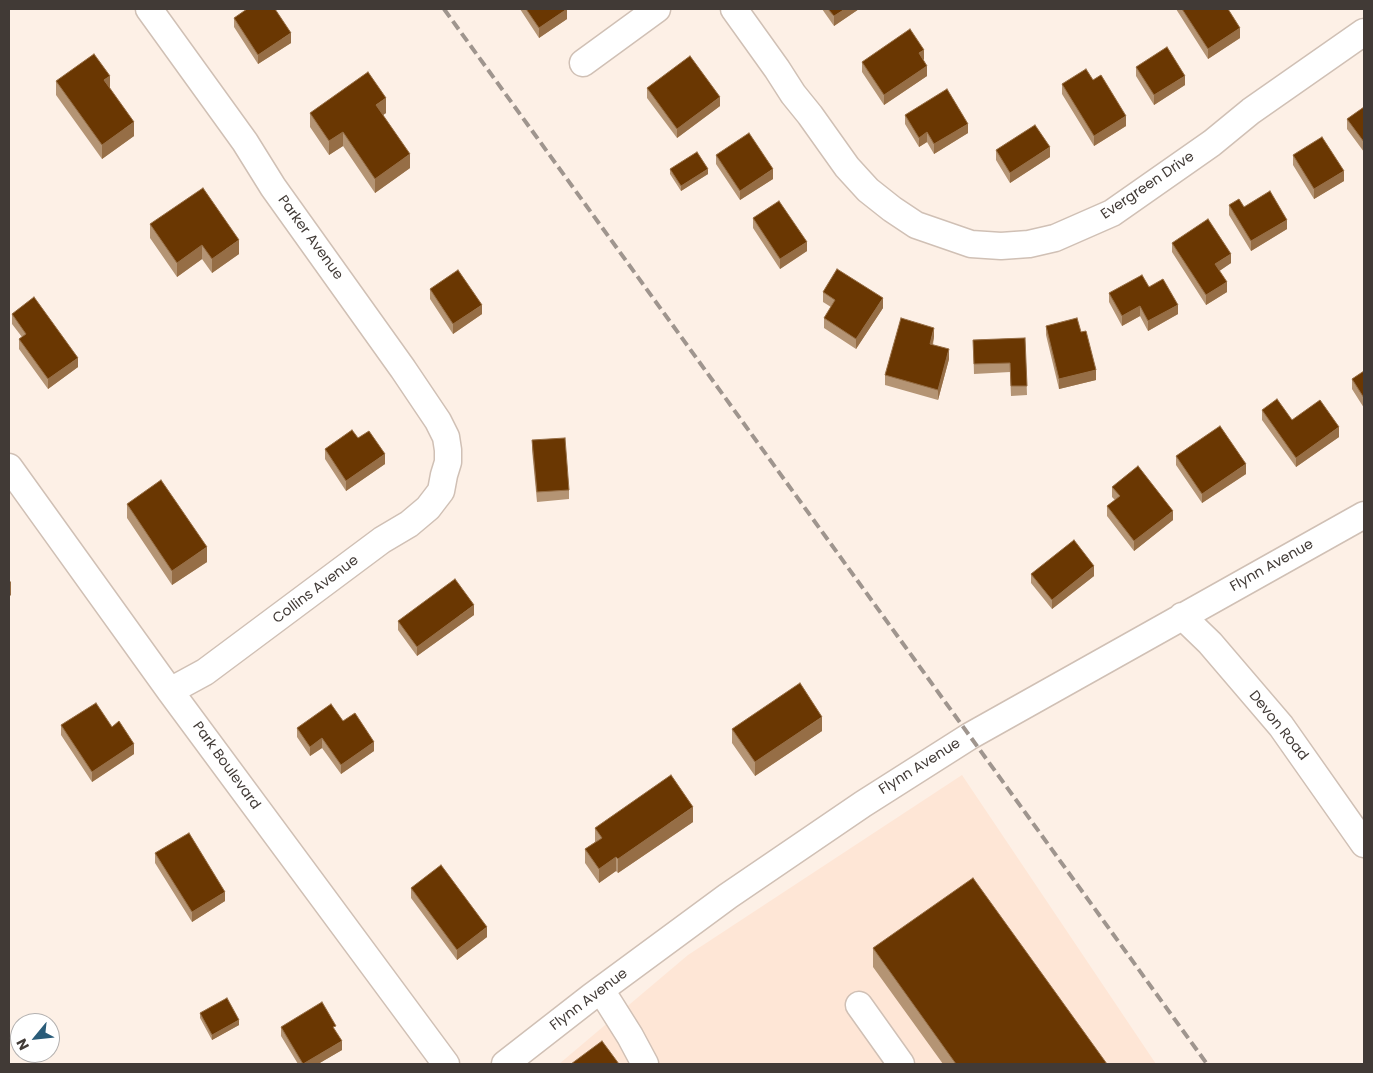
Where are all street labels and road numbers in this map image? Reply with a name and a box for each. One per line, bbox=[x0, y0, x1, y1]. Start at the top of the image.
street label: Evergreen Drive bbox=[1098, 149, 1198, 223]
street label: Parker Avenue bbox=[274, 193, 346, 283]
street label: Flynn Avenue bbox=[1227, 536, 1317, 596]
street label: Collins Avenue bbox=[270, 552, 362, 628]
street label: Devon Road bbox=[1245, 688, 1311, 764]
street label: Park Boulevard bbox=[189, 719, 263, 813]
street label: Flynn Avenue bbox=[876, 735, 964, 799]
street label: Flynn Avenue bbox=[547, 965, 631, 1035]

